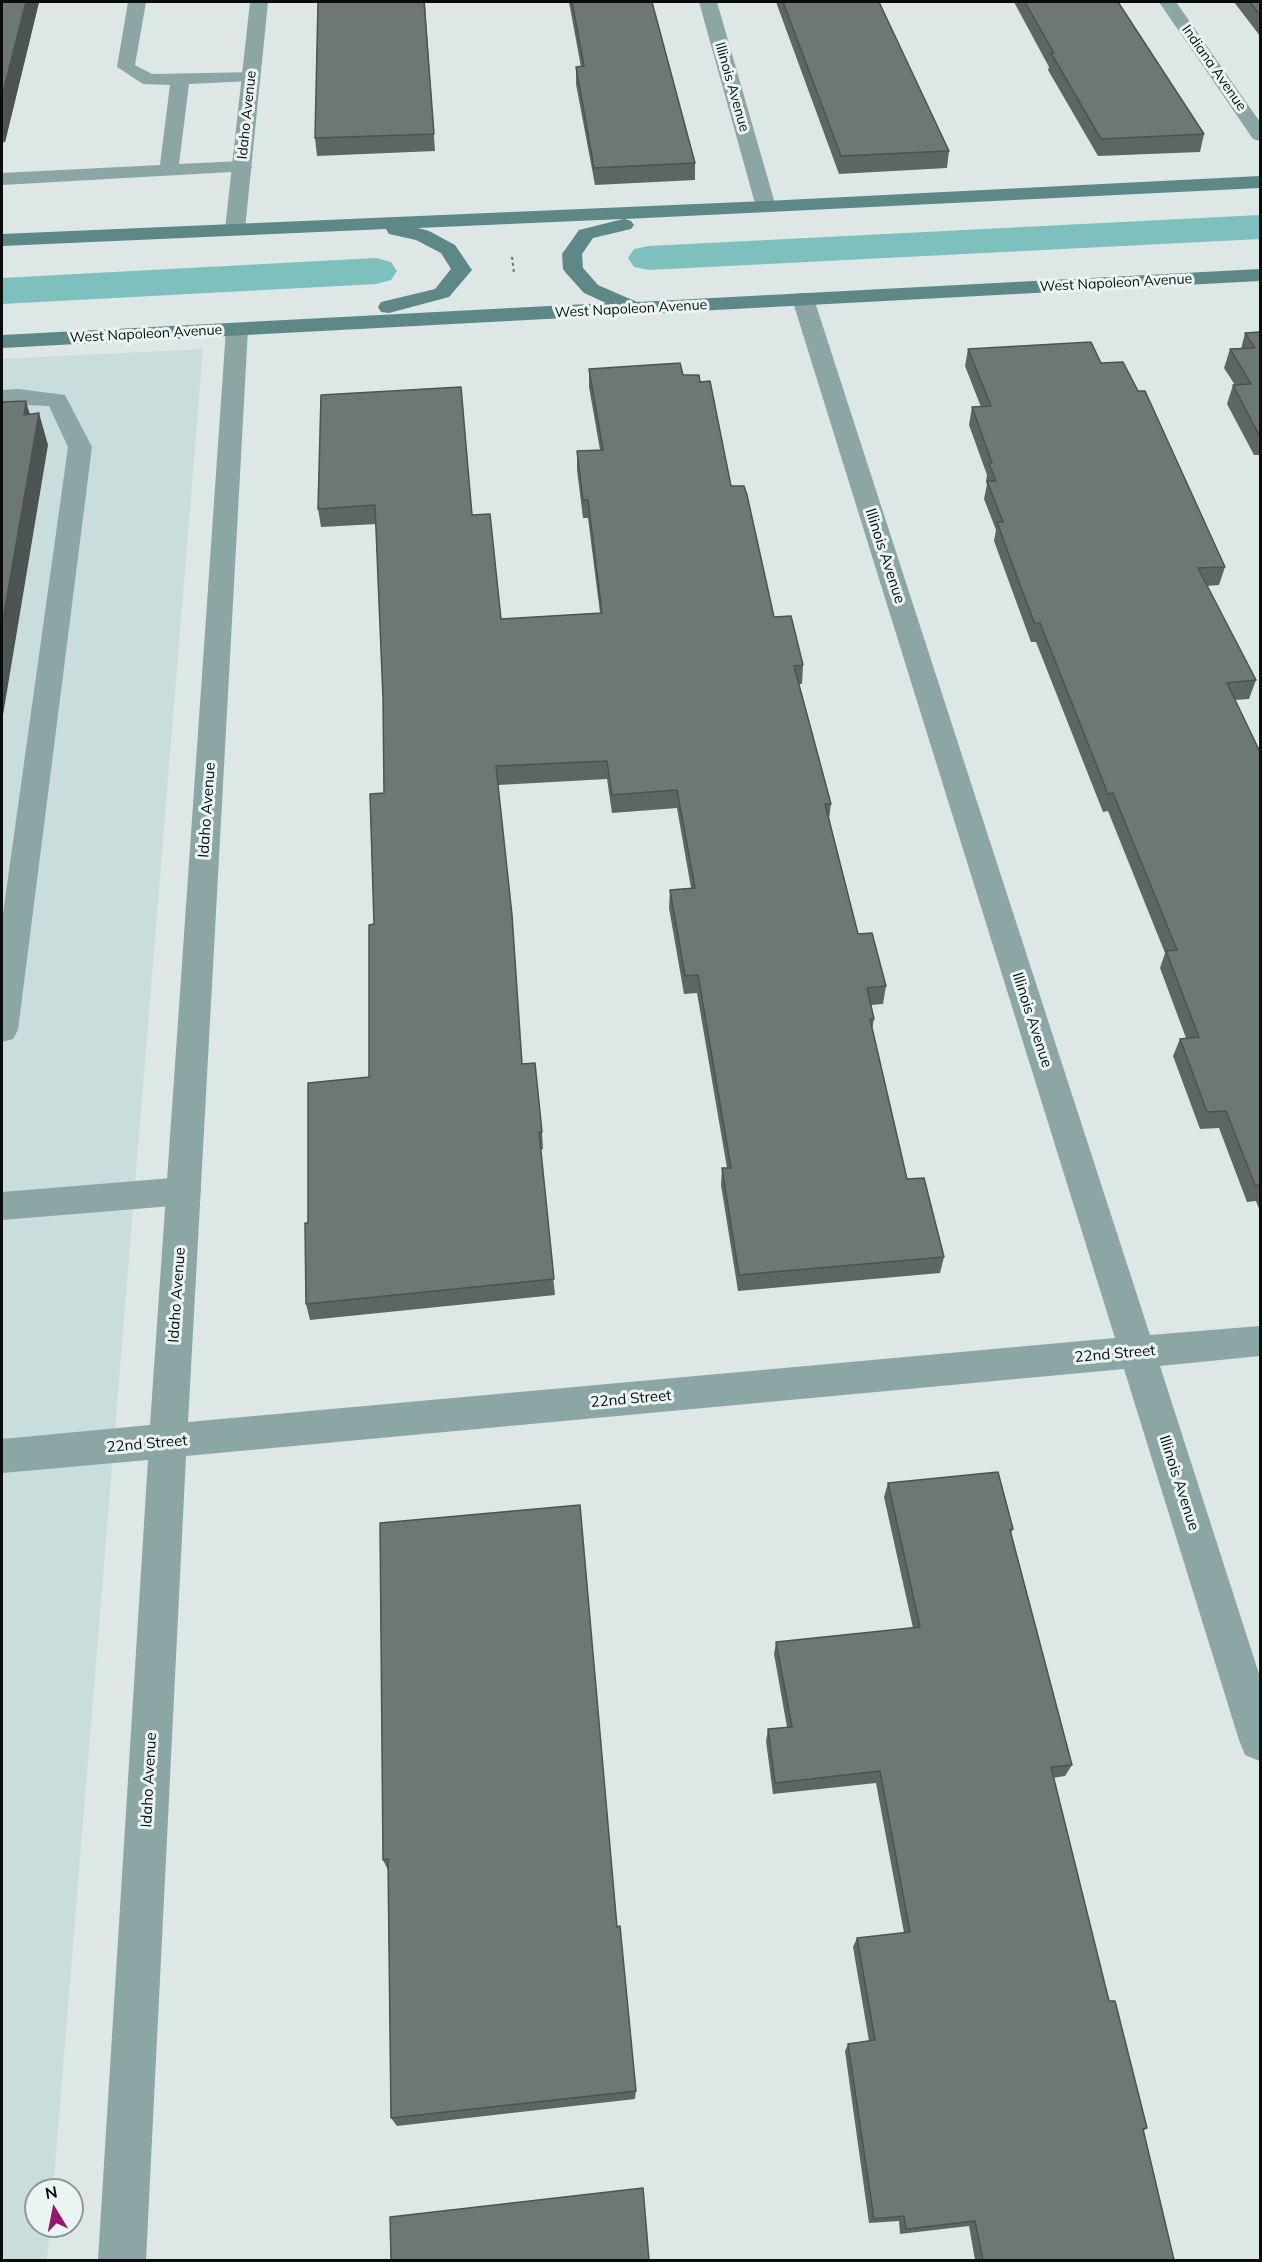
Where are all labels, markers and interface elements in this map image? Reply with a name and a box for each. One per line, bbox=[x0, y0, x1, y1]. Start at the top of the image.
street label: Indiana Avenue bbox=[1178, 22, 1250, 114]
street label: Illinois Avenue bbox=[711, 40, 753, 134]
street label: Idaho Avenue bbox=[234, 70, 260, 160]
street label: West Napoleon Avenue bbox=[1039, 271, 1193, 295]
street label: West Napoleon Avenue bbox=[554, 297, 708, 321]
street label: West Napoleon Avenue bbox=[69, 322, 223, 346]
street label: Illinois Avenue bbox=[861, 506, 909, 606]
street label: Idaho Avenue bbox=[195, 762, 219, 858]
street label: Illinois Avenue bbox=[1008, 970, 1056, 1070]
street label: Idaho Avenue bbox=[165, 1247, 189, 1343]
street label: 22nd Street bbox=[1074, 1341, 1156, 1367]
street label: 22nd Street bbox=[590, 1386, 672, 1412]
street label: 22nd Street bbox=[106, 1431, 188, 1457]
street label: Illinois Avenue bbox=[1155, 1433, 1203, 1533]
street label: Idaho Avenue bbox=[138, 1732, 160, 1828]
north arrow bbox=[24, 2178, 84, 2238]
text: N bbox=[44, 2181, 59, 2203]

